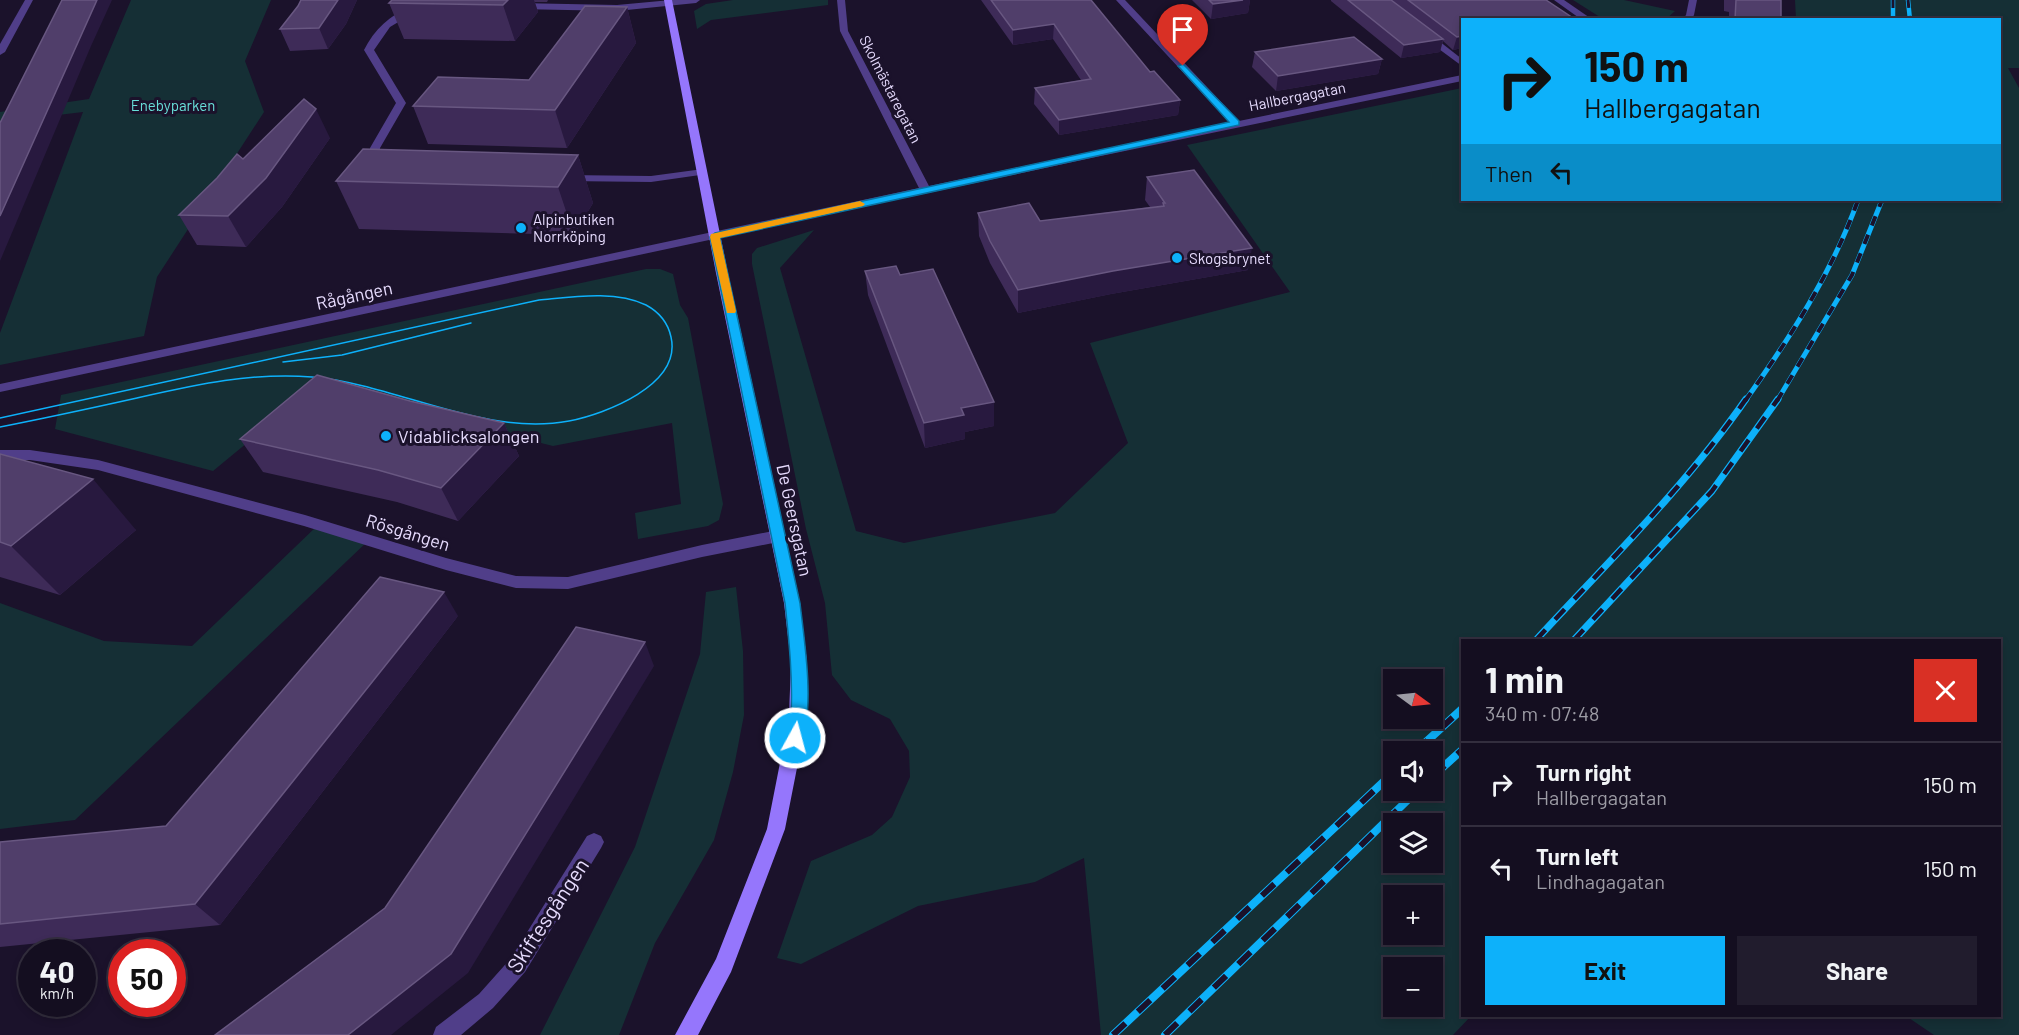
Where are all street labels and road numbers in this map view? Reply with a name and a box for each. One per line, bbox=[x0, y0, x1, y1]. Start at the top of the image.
street label: Skolmästaregatan bbox=[856, 32, 926, 146]
street label: Hallbergagatan bbox=[1247, 78, 1347, 114]
street label: Rågången bbox=[314, 276, 394, 314]
street label: De Geersgatan bbox=[772, 462, 818, 578]
street label: Rösgången bbox=[363, 509, 453, 555]
street label: Skiftesgången bbox=[501, 853, 593, 977]

